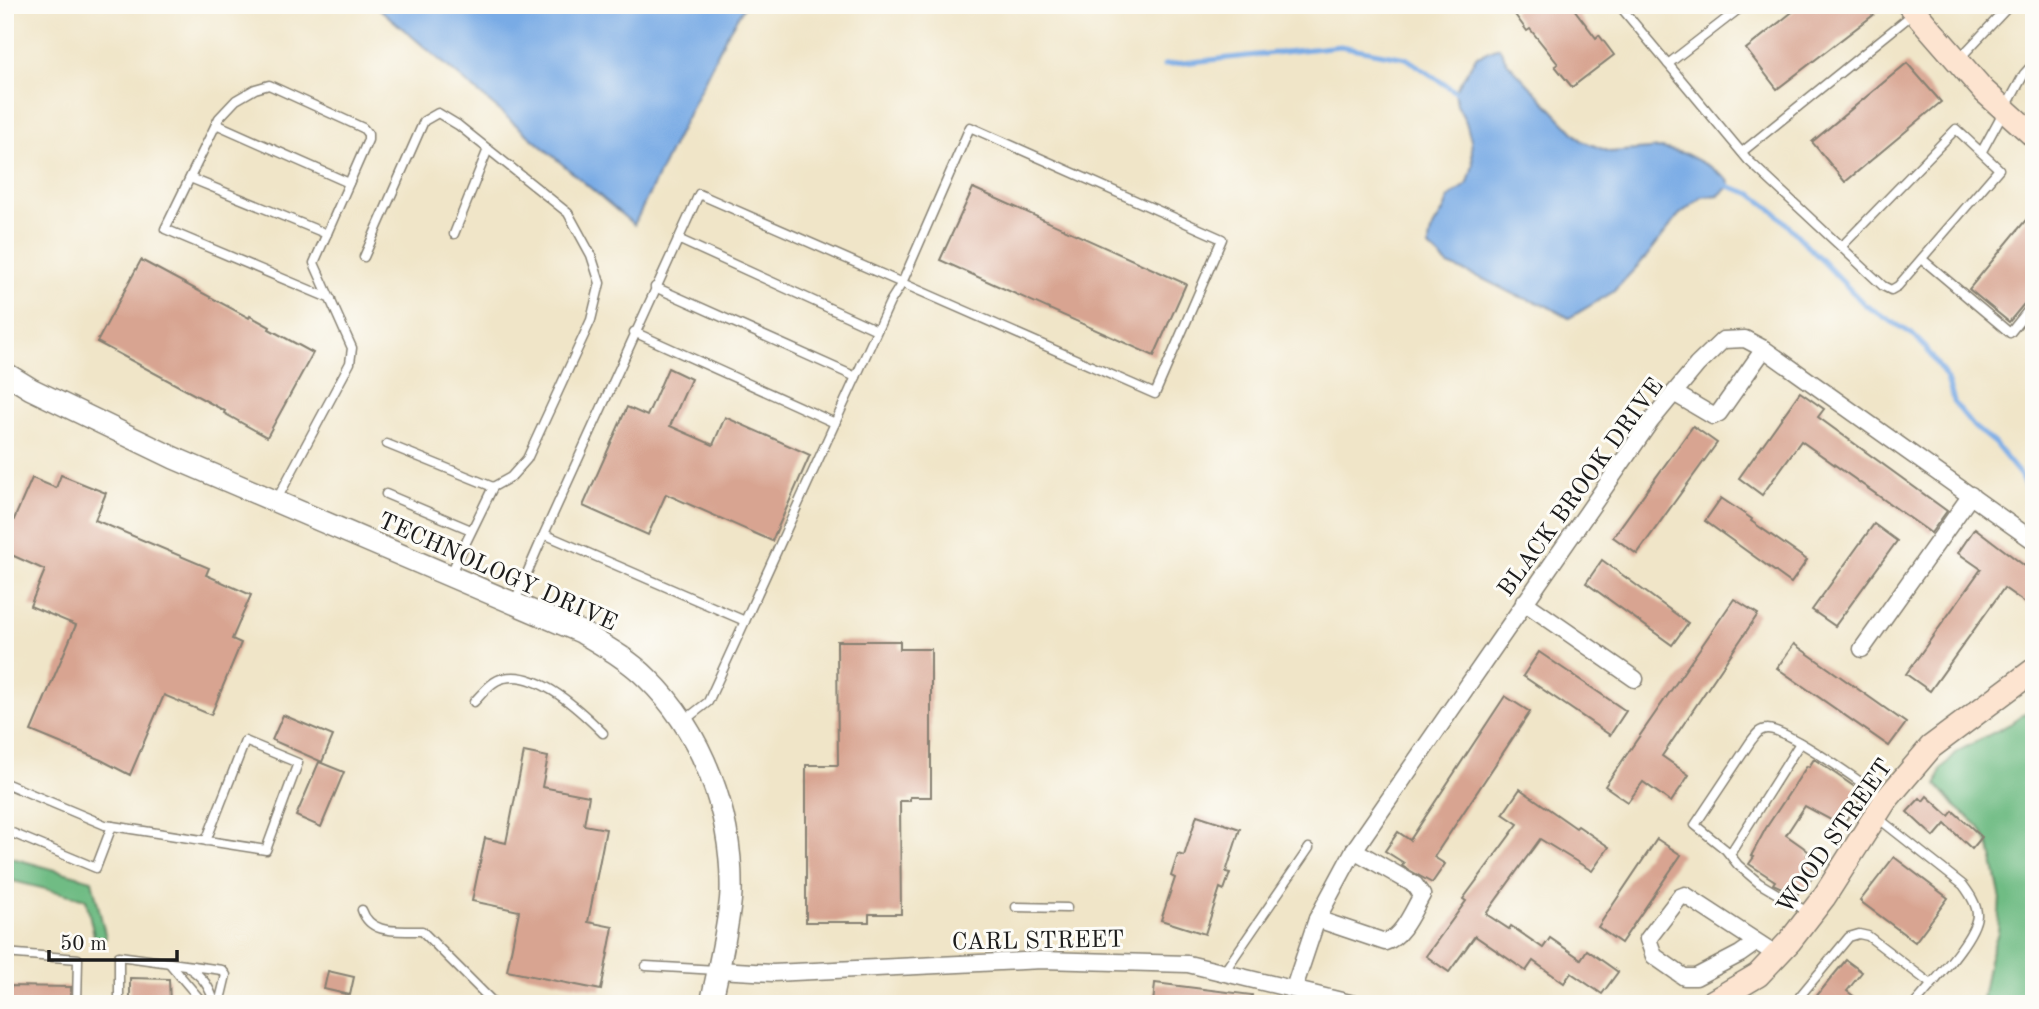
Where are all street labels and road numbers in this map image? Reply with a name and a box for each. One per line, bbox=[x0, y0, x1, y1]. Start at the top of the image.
street label: BLACK BROOK DRIVE bbox=[1494, 375, 1669, 602]
street label: TECHNOLOGY DRIVE bbox=[374, 509, 620, 636]
street label: WOOD STREET bbox=[1773, 755, 1898, 919]
street label: CARL STREET bbox=[952, 928, 1125, 956]

